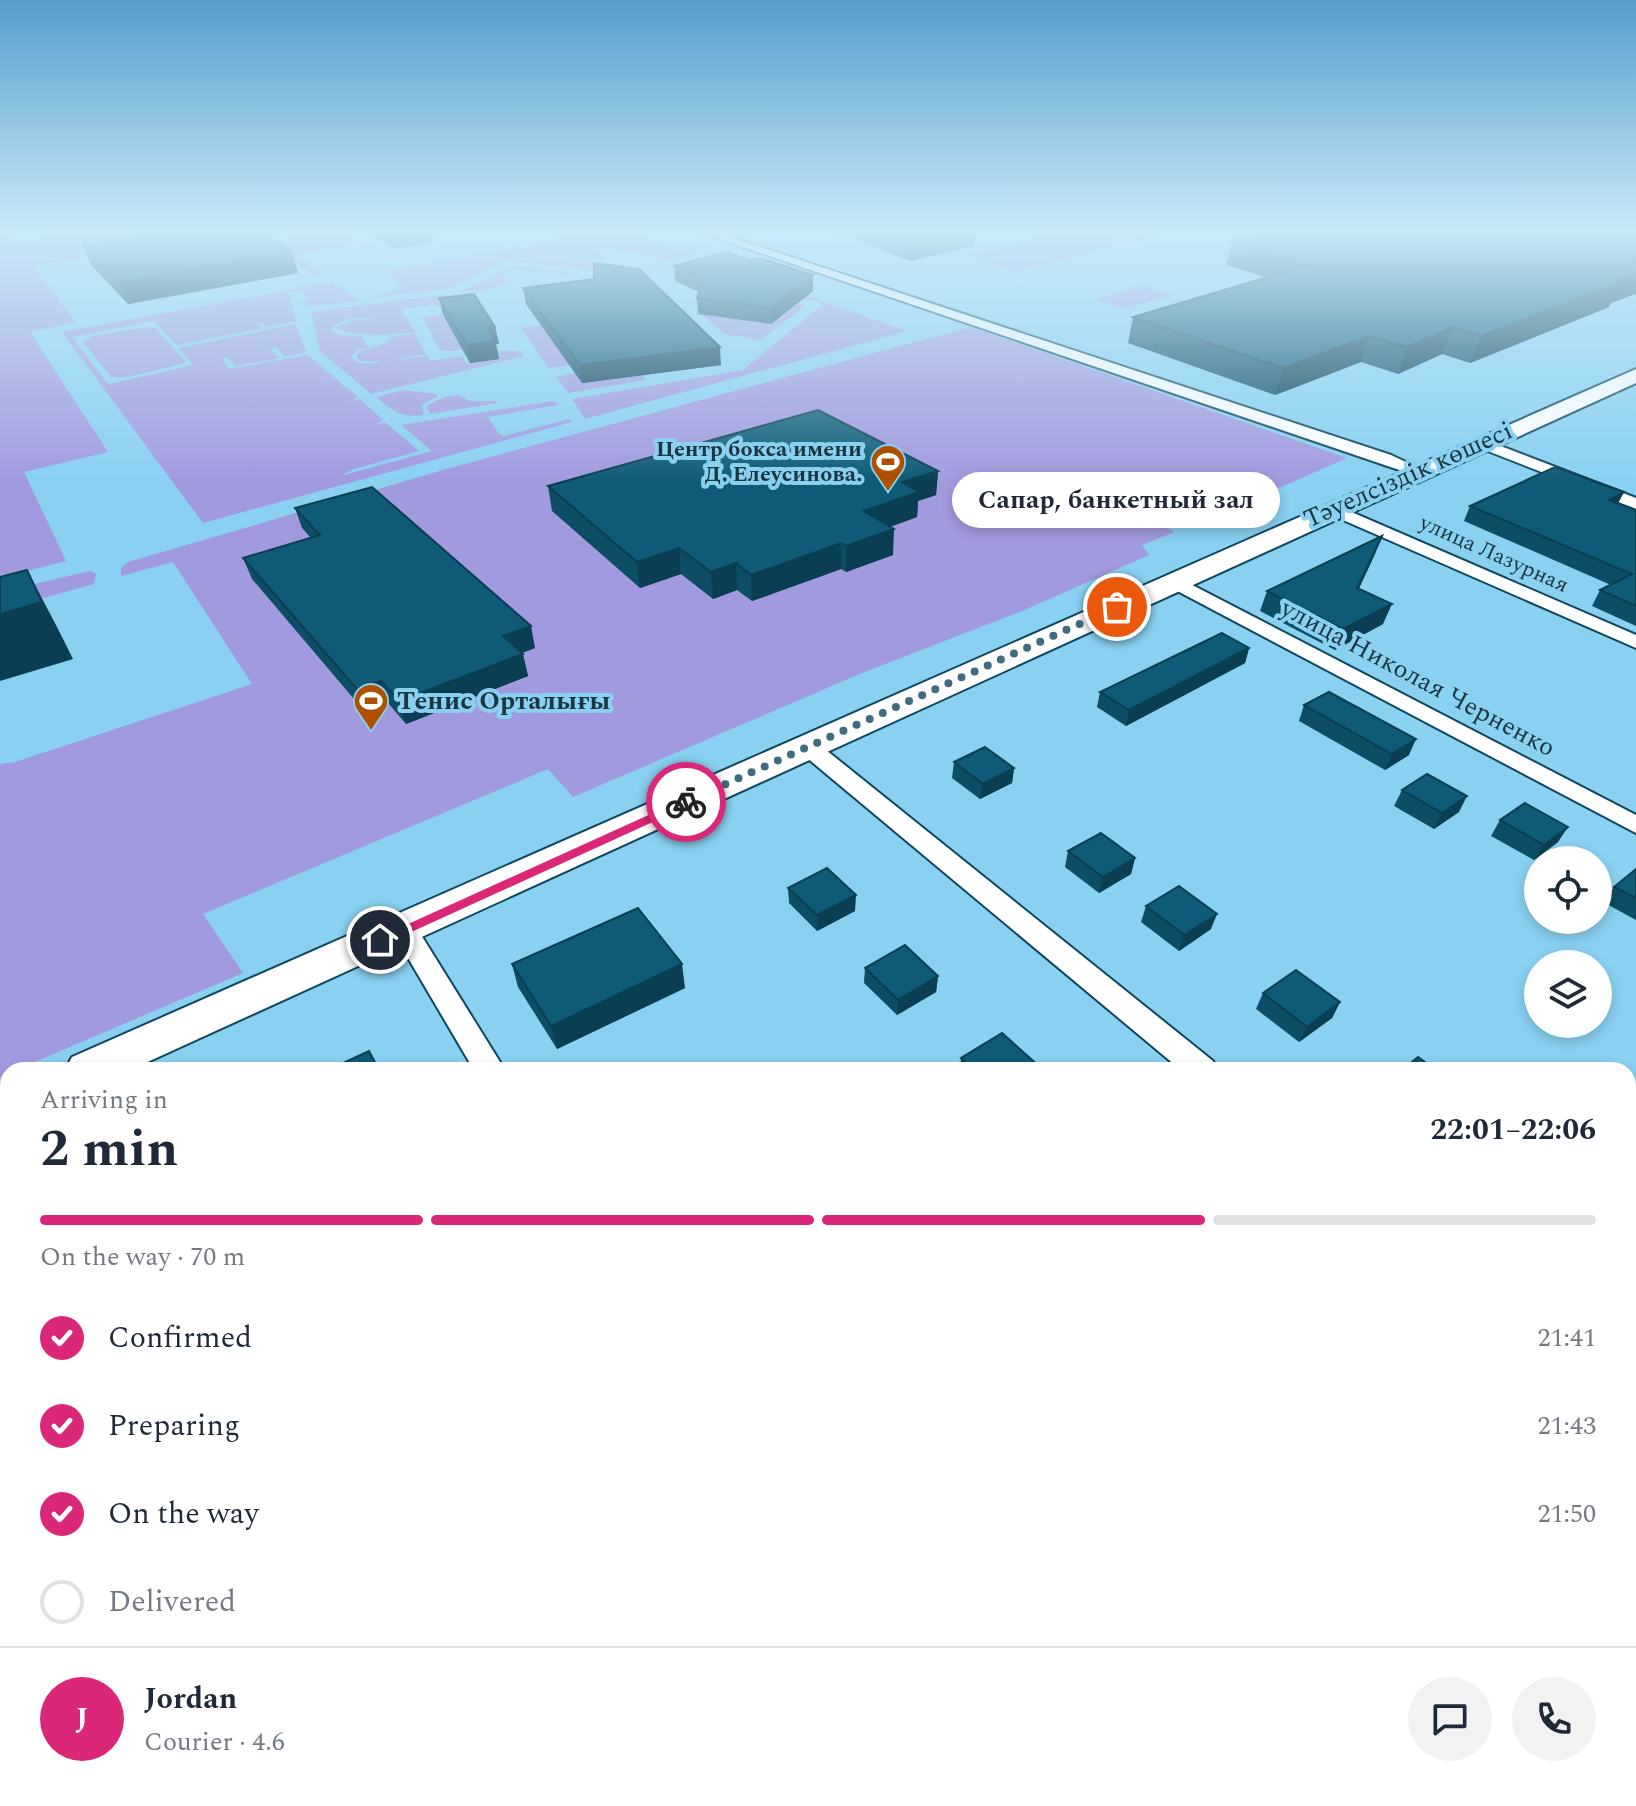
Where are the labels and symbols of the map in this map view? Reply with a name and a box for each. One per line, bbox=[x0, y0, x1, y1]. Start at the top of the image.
street label: Тәуелсіздік көшесі bbox=[1297, 411, 1519, 539]
place label: Центр бокса имени Д. Елеусинова. bbox=[656, 433, 862, 491]
sports icon: Центр бокса имени Д. Елеусинова. bbox=[869, 443, 907, 493]
callout: Сапар, банкетный зал bbox=[953, 471, 1281, 527]
street label: улица Лазурная bbox=[1413, 506, 1574, 602]
pin bbox=[1083, 573, 1151, 641]
street label: улица Николая Черненко bbox=[1273, 588, 1563, 768]
place label: Тенис Орталығы bbox=[397, 681, 610, 721]
sports icon: Тенис Орталығы bbox=[352, 682, 390, 732]
courier bbox=[646, 762, 726, 842]
pin bbox=[346, 906, 414, 974]

